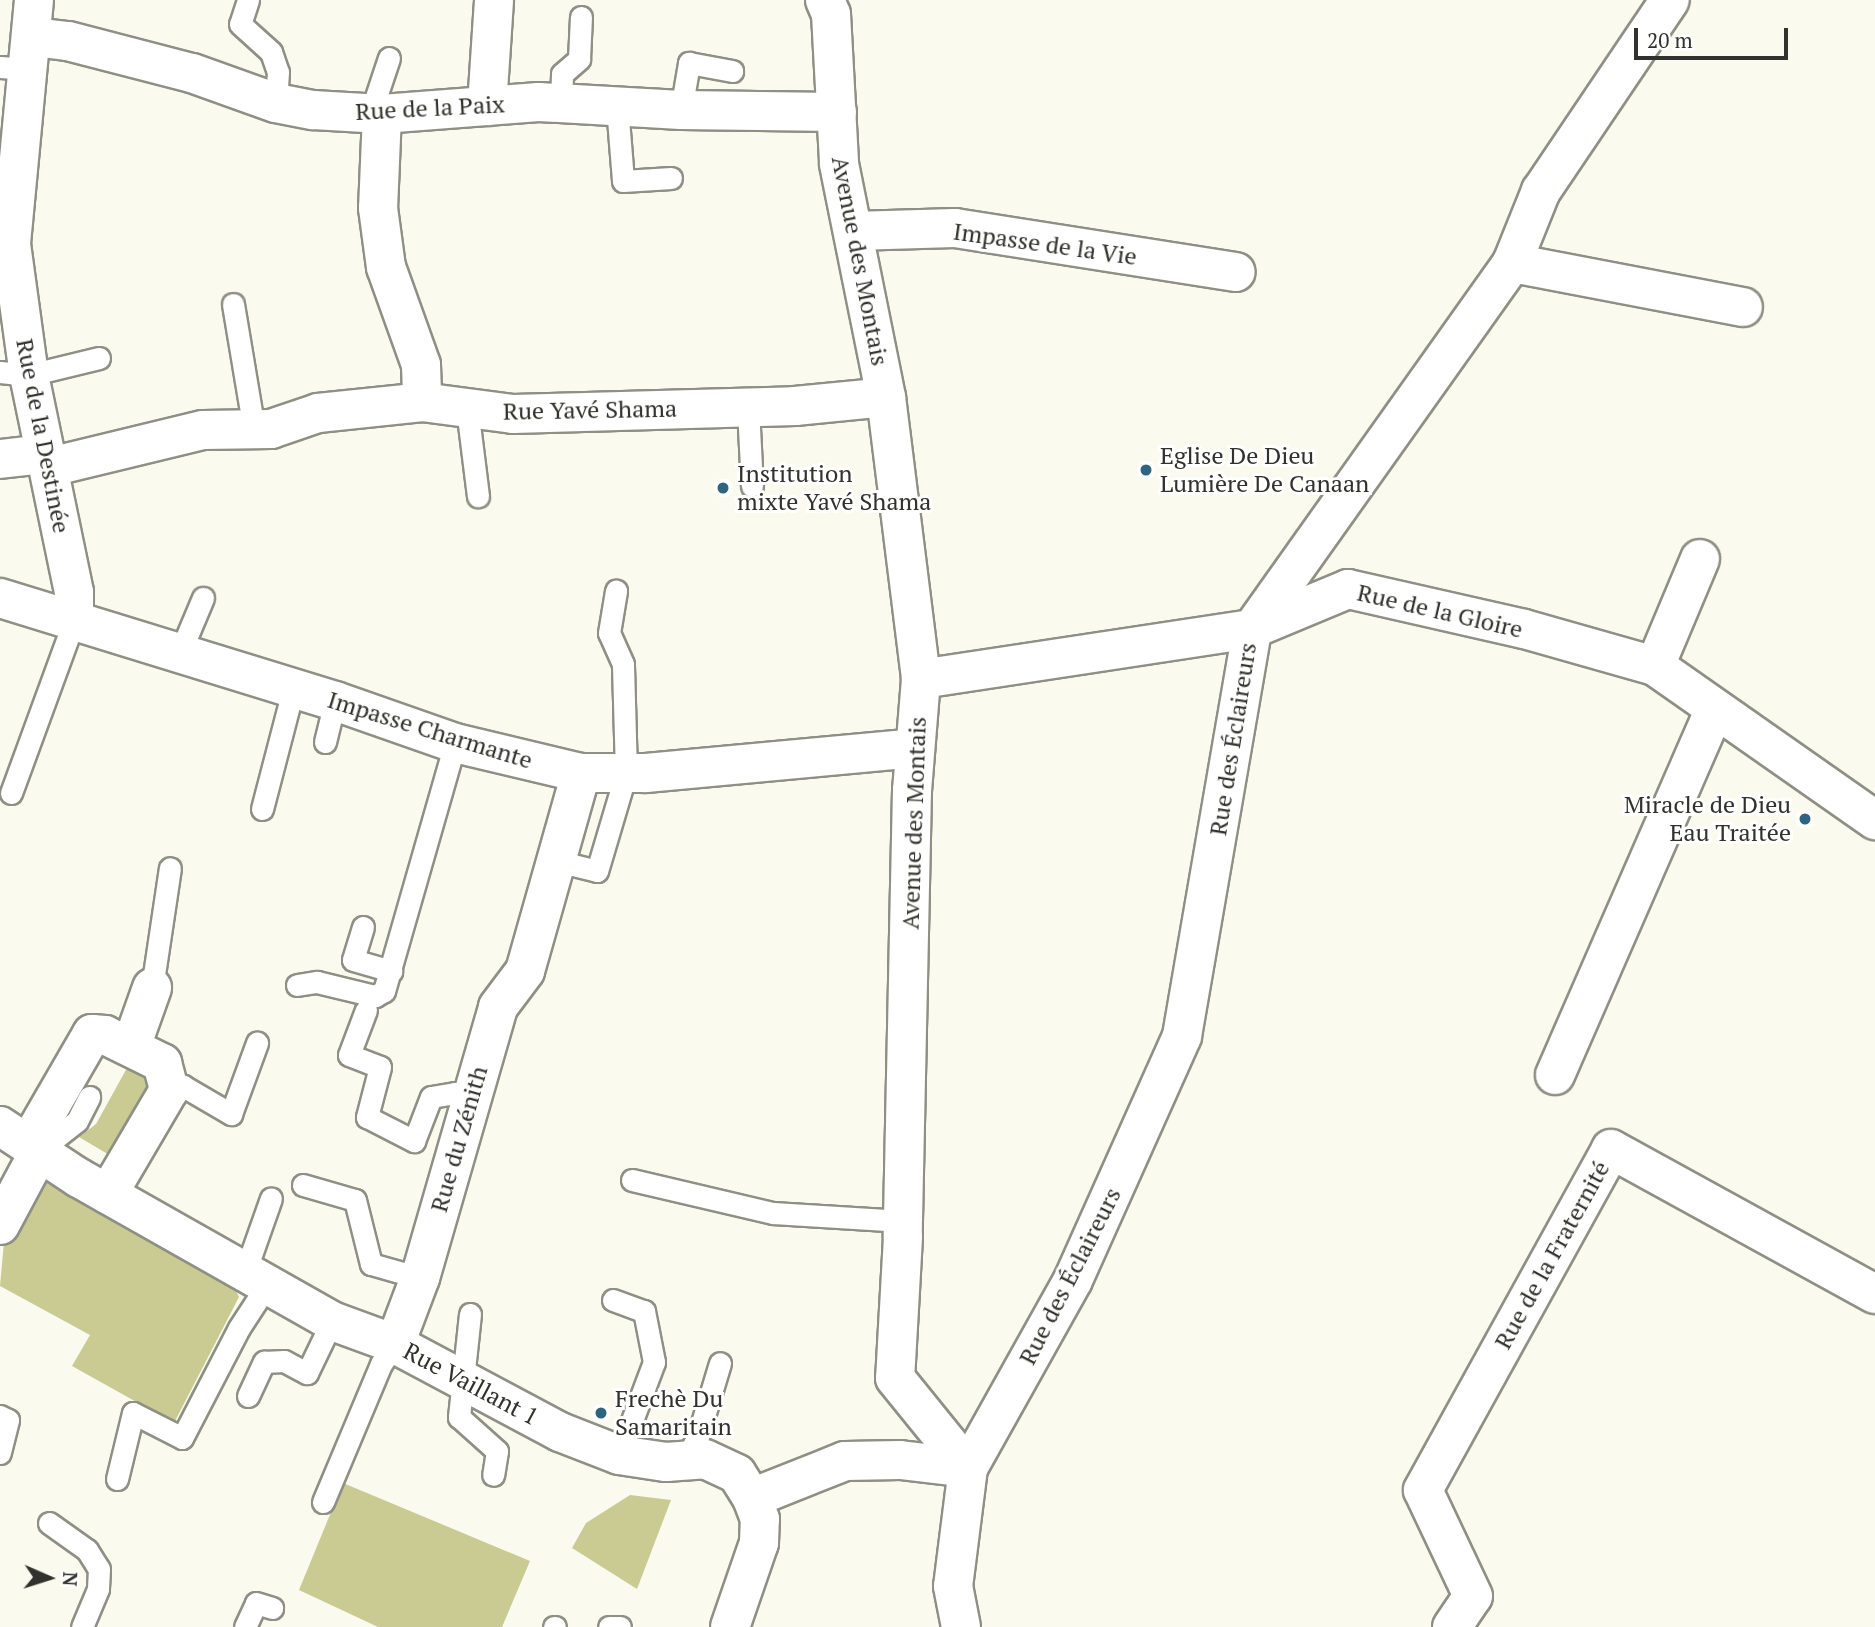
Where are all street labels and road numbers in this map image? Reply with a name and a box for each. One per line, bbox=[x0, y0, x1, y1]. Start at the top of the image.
street label: Rue de la Paix bbox=[355, 90, 505, 126]
street label: Avenue des Montais bbox=[826, 154, 894, 368]
street label: Impasse de la Vie bbox=[951, 217, 1139, 271]
street label: Rue de la Destinée bbox=[10, 336, 76, 536]
street label: Rue Yavé Shama bbox=[503, 394, 677, 426]
street label: Rue de la Gloire bbox=[1354, 578, 1526, 644]
street label: Rue des Éclaireurs bbox=[1204, 640, 1262, 838]
street label: Impasse Charmante bbox=[324, 685, 536, 775]
street label: Avenue des Montais bbox=[896, 716, 932, 930]
street label: Rue du Zénith bbox=[424, 1063, 494, 1215]
street label: Rue de la Fraternité bbox=[1488, 1156, 1616, 1354]
street label: Rue des Éclaireurs bbox=[1013, 1183, 1127, 1369]
street label: Rue Vaillant 1 bbox=[398, 1336, 544, 1432]

